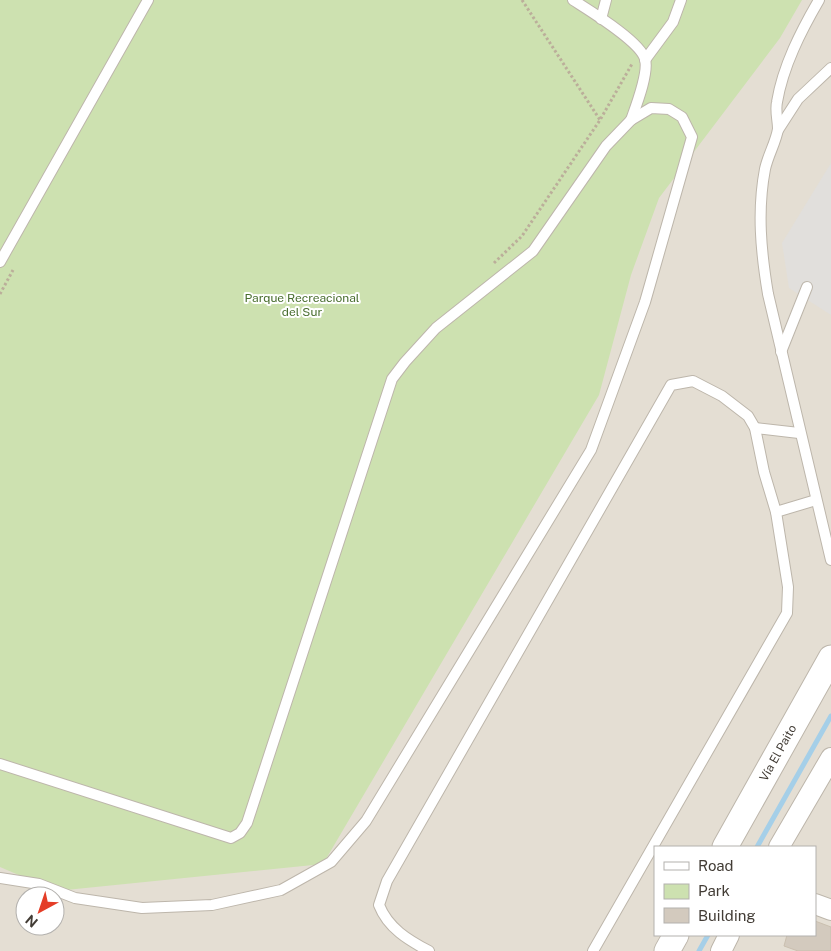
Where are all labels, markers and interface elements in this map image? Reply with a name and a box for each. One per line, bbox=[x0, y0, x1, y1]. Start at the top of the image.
park label: Parque Recreacional del Sur bbox=[245, 291, 360, 319]
street label: Vía El Paito bbox=[757, 722, 799, 784]
legend bbox=[654, 846, 816, 936]
text: Road bbox=[698, 857, 734, 874]
text: Park bbox=[698, 882, 730, 899]
north arrow bbox=[15, 886, 65, 936]
text: Building bbox=[698, 907, 756, 924]
text: N bbox=[22, 911, 41, 931]

